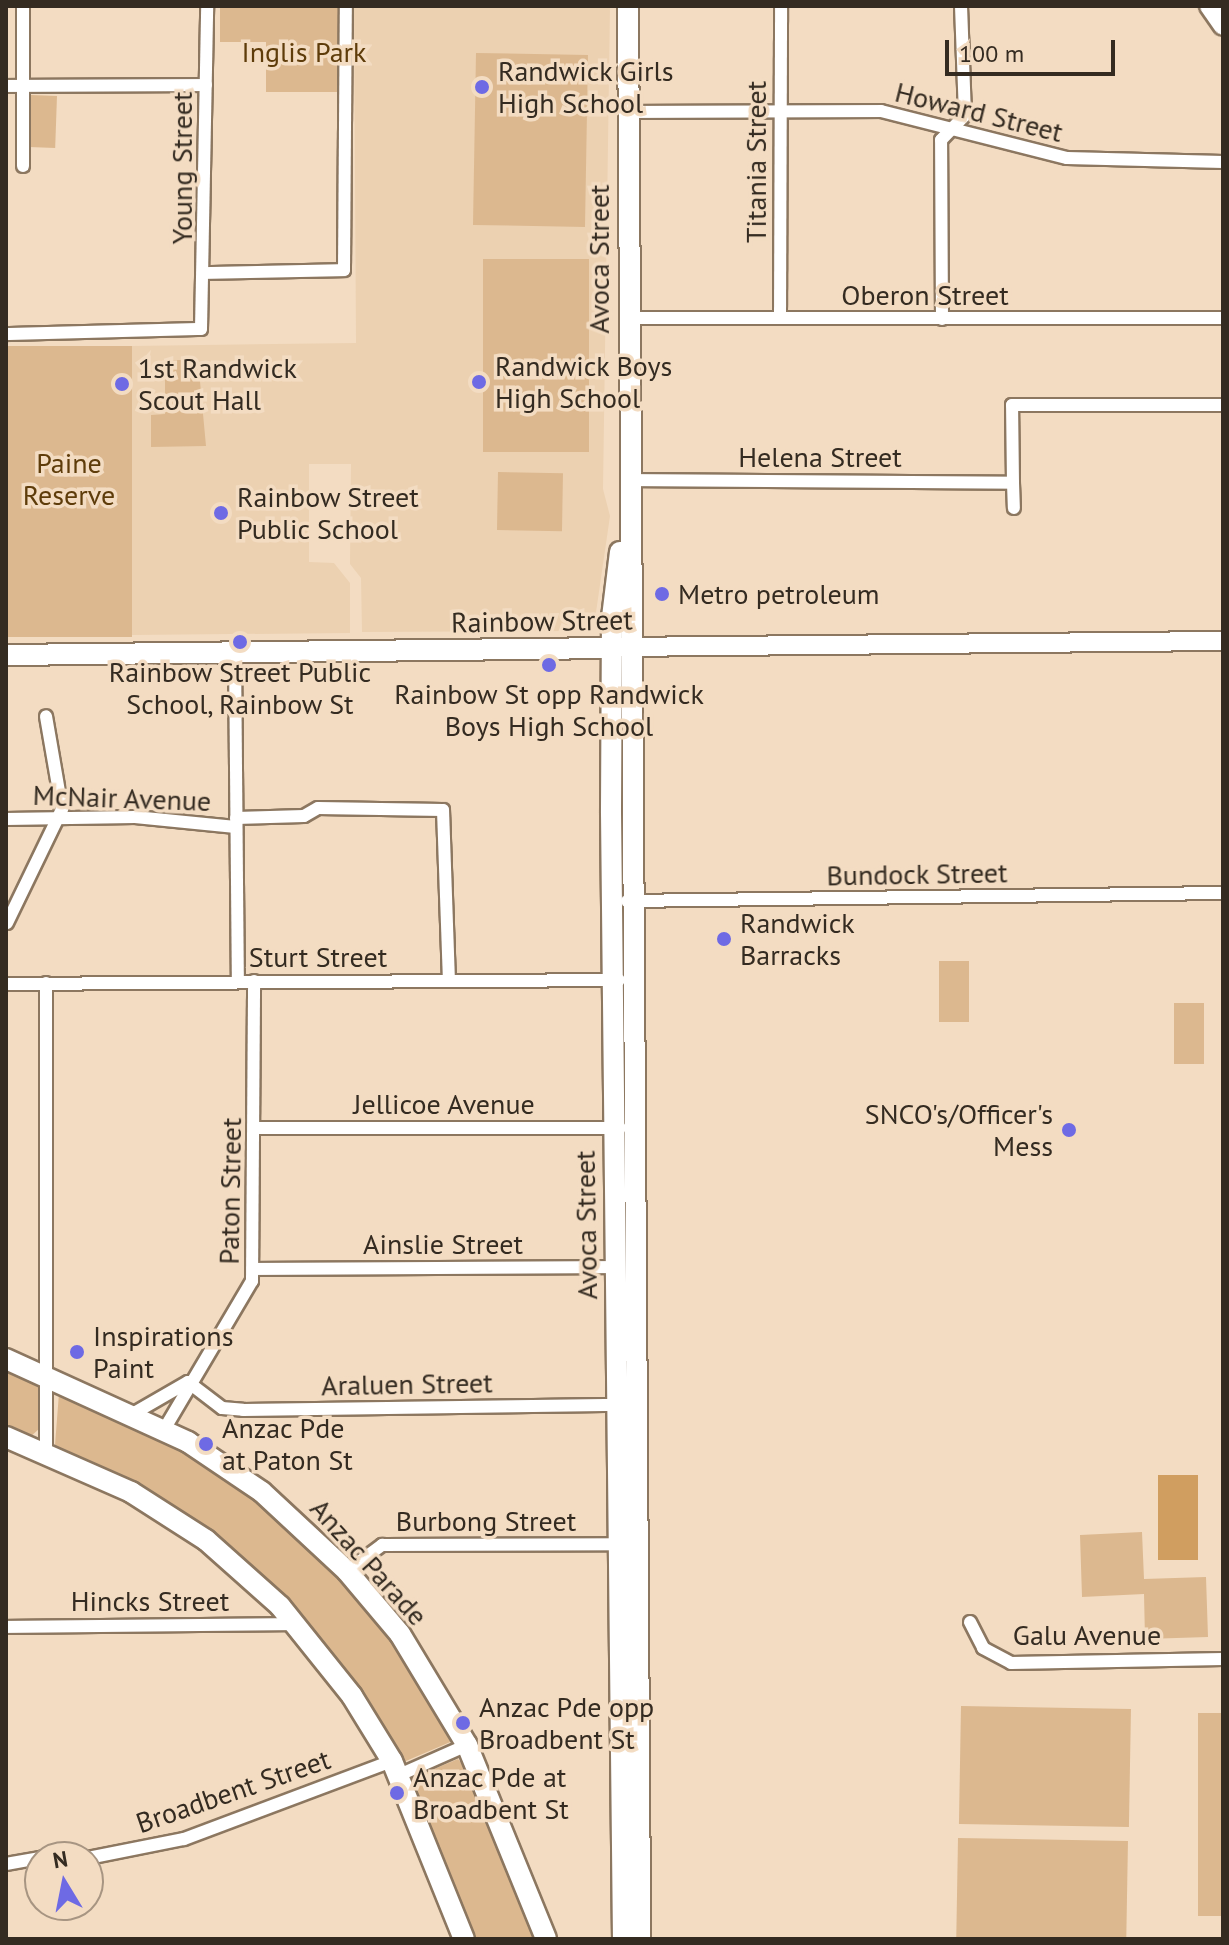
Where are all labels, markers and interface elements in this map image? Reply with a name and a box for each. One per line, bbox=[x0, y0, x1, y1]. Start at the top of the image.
scale bar bbox=[949, 24, 1119, 74]
park label: Inglis Park bbox=[242, 35, 366, 69]
text: 100 m bbox=[959, 38, 1024, 69]
place label: Randwick Girls High School bbox=[498, 54, 674, 120]
street label: Howard Street bbox=[892, 75, 1066, 149]
marker: Randwick Girls High School bbox=[473, 78, 491, 96]
street label: Titania Street bbox=[739, 81, 773, 243]
street label: Young Street bbox=[165, 92, 199, 244]
street label: Avoca Street bbox=[582, 184, 616, 334]
street label: Oberon Street bbox=[841, 278, 1009, 312]
place label: Randwick Boys High School bbox=[495, 349, 673, 415]
place label: 1st Randwick Scout Hall bbox=[138, 351, 297, 417]
marker: Randwick Boys High School bbox=[470, 373, 488, 391]
marker: 1st Randwick Scout Hall bbox=[113, 375, 131, 393]
street label: Helena Street bbox=[738, 440, 902, 474]
park label: Paine Reserve bbox=[23, 446, 115, 512]
place label: Rainbow Street Public School bbox=[237, 480, 419, 546]
marker: Rainbow Street Public School bbox=[212, 504, 230, 522]
place label: Metro petroleum bbox=[678, 577, 879, 611]
marker: Metro petroleum bbox=[653, 585, 671, 603]
street label: Rainbow Street bbox=[450, 603, 634, 639]
marker: Rainbow Street Public School, Rainbow St bbox=[231, 633, 249, 651]
place label: Rainbow Street Public School, Rainbow St bbox=[108, 655, 372, 721]
marker: Rainbow St opp Randwick Boys High School bbox=[540, 656, 558, 674]
place label: Rainbow St opp Randwick Boys High School bbox=[394, 677, 704, 743]
street label: McNair Avenue bbox=[32, 778, 212, 818]
street label: Bundock Street bbox=[826, 856, 1008, 892]
place label: Randwick Barracks bbox=[740, 906, 855, 972]
marker: Randwick Barracks bbox=[715, 930, 733, 948]
street label: Sturt Street bbox=[249, 940, 387, 974]
street label: Jellicoe Avenue bbox=[353, 1087, 535, 1121]
place label: SNCO's/Officer's Mess bbox=[865, 1097, 1053, 1163]
street label: Paton Street bbox=[212, 1117, 248, 1265]
marker: SNCO's/Officer's Mess bbox=[1060, 1121, 1078, 1139]
street label: Avoca Street bbox=[568, 1150, 604, 1300]
street label: Ainslie Street bbox=[363, 1227, 523, 1261]
place label: Inspirations Paint bbox=[93, 1319, 233, 1385]
marker: Inspirations Paint bbox=[68, 1343, 86, 1361]
street label: Araluen Street bbox=[321, 1366, 493, 1402]
place label: Anzac Pde at Paton St bbox=[222, 1411, 353, 1477]
marker: Anzac Pde at Paton St bbox=[197, 1435, 215, 1453]
street label: Anzac Parade bbox=[303, 1492, 435, 1632]
street label: Burbong Street bbox=[396, 1504, 576, 1538]
street label: Hincks Street bbox=[71, 1584, 229, 1618]
street label: Galu Avenue bbox=[1012, 1618, 1162, 1652]
place label: Anzac Pde opp Broadbent St bbox=[479, 1690, 655, 1756]
marker: Anzac Pde opp Broadbent St bbox=[454, 1714, 472, 1732]
street label: Broadbent Street bbox=[132, 1742, 334, 1840]
place label: Anzac Pde at Broadbent St bbox=[413, 1760, 569, 1826]
marker: Anzac Pde at Broadbent St bbox=[388, 1784, 406, 1802]
north arrow bbox=[24, 1841, 104, 1921]
text: N bbox=[51, 1844, 70, 1874]

